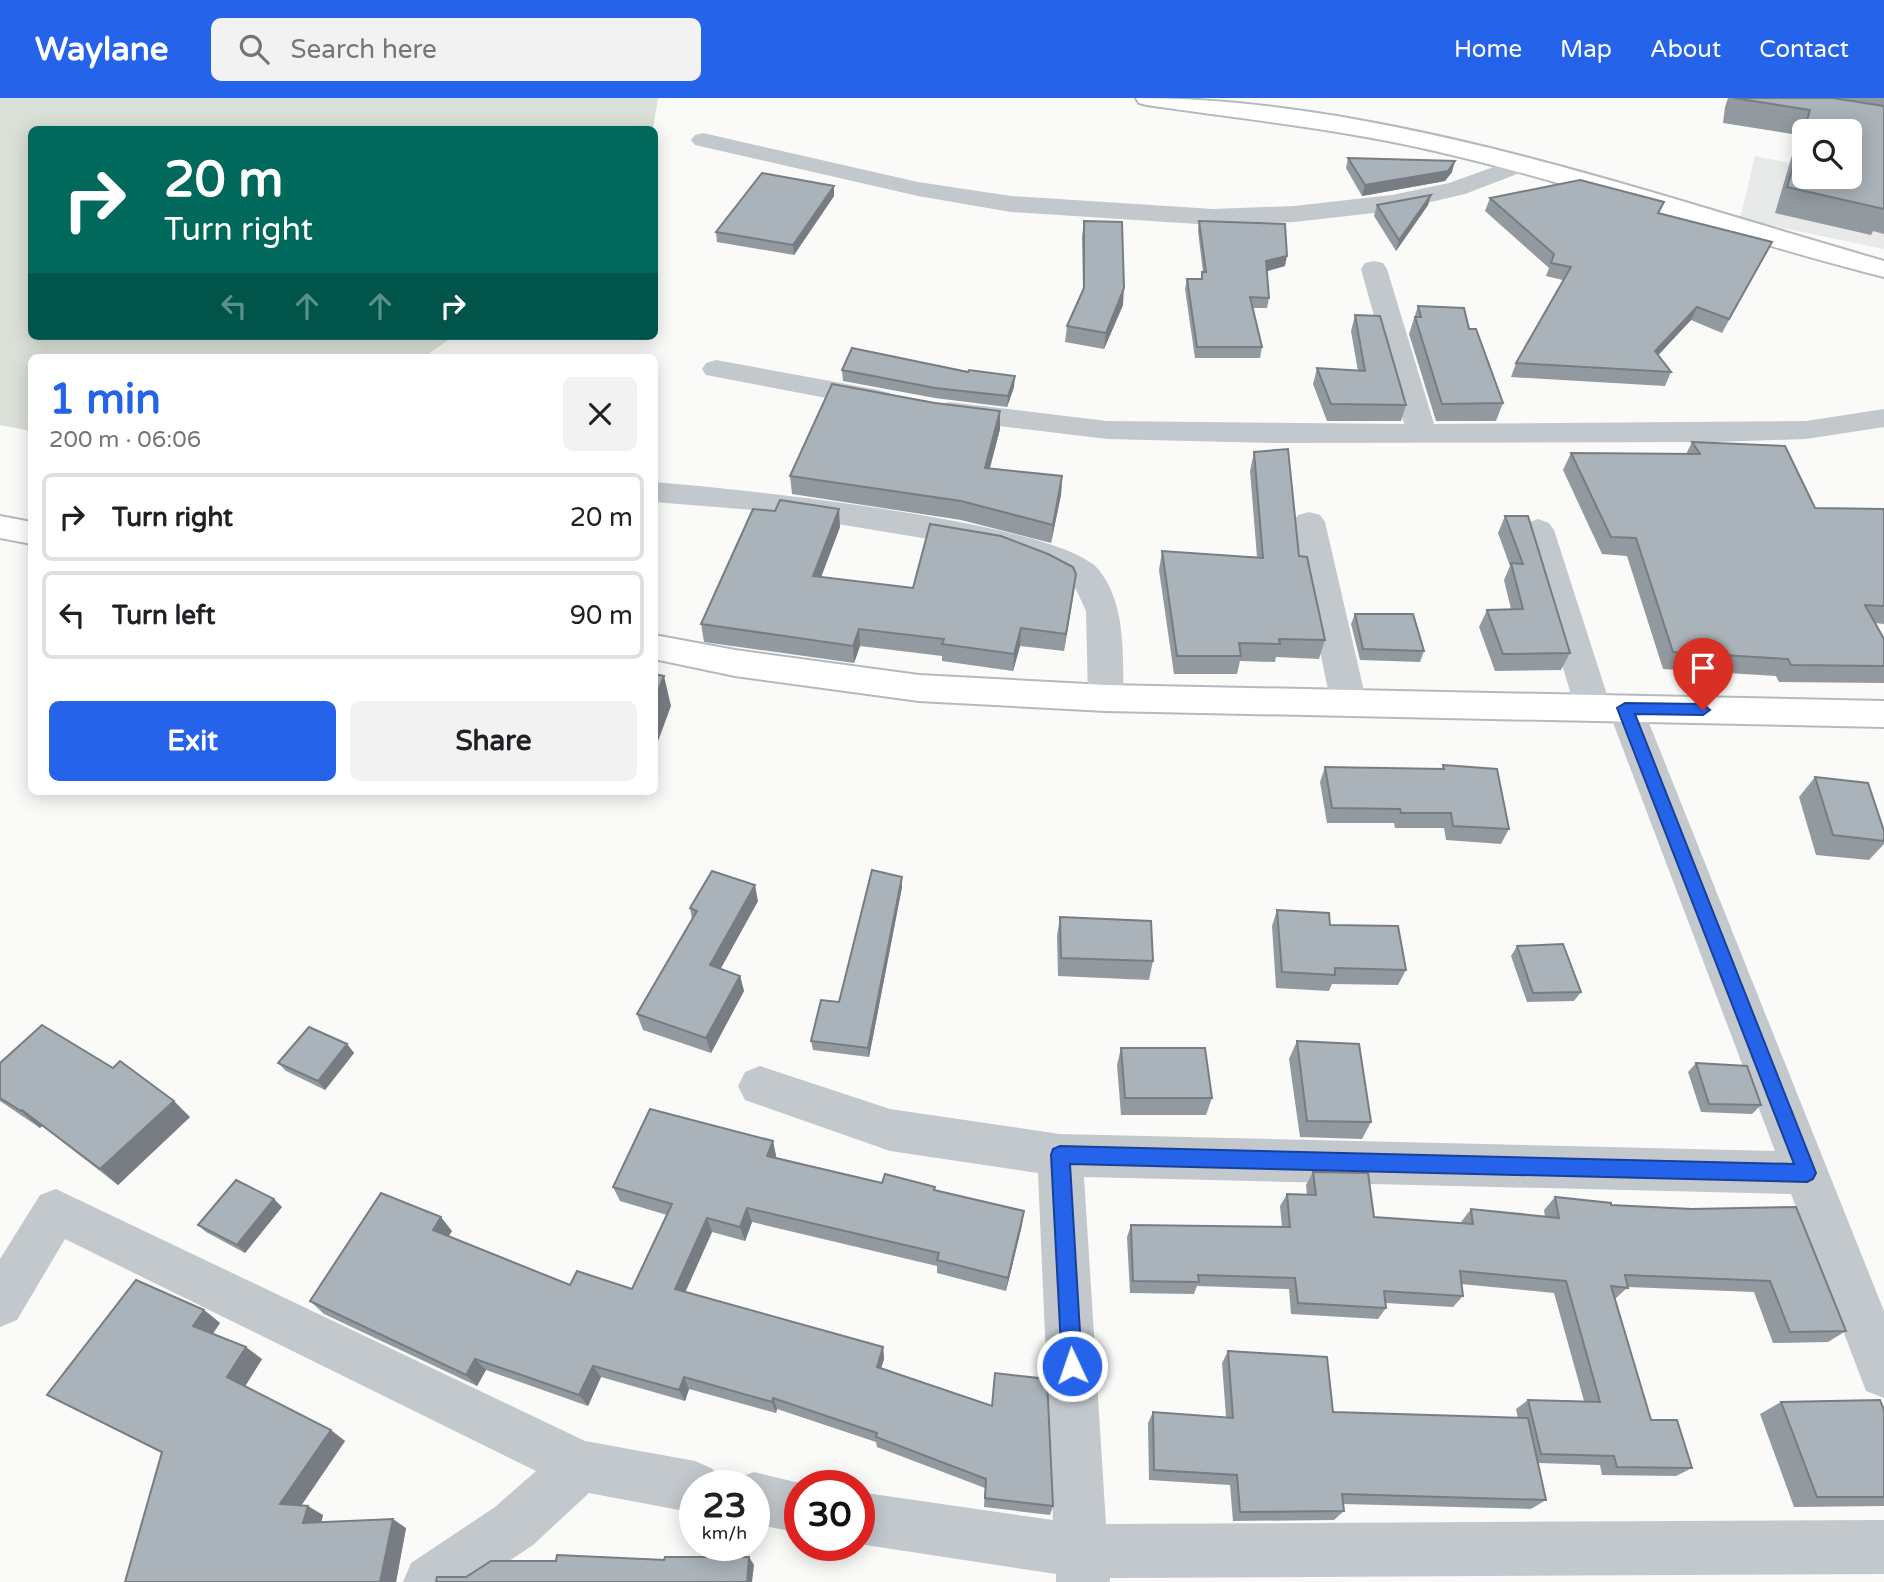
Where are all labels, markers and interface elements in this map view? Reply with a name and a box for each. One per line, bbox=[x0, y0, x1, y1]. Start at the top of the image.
search box bbox=[211, 18, 701, 81]
text: Waylane bbox=[35, 30, 169, 69]
icon: search bbox=[235, 30, 273, 68]
text: Search here bbox=[291, 34, 437, 65]
text: Home bbox=[1454, 35, 1522, 64]
text: Map bbox=[1560, 35, 1612, 64]
text: About bbox=[1650, 35, 1721, 64]
text: Contact bbox=[1759, 35, 1849, 64]
map controls bbox=[1792, 119, 1862, 189]
button: search bbox=[1792, 119, 1862, 189]
text: 20 m bbox=[164, 151, 283, 210]
icon: right bbox=[49, 154, 140, 245]
text: Turn right bbox=[164, 211, 313, 249]
icon: left bbox=[215, 287, 253, 325]
icon: ahead bbox=[288, 287, 326, 325]
icon: ahead bbox=[361, 287, 399, 325]
icon: right bbox=[434, 287, 472, 325]
text: 1 min bbox=[49, 374, 161, 425]
button: close bbox=[563, 377, 637, 451]
text: 200 m · 06:06 bbox=[49, 426, 201, 454]
icon: right bbox=[53, 498, 91, 536]
text: Turn right bbox=[112, 502, 233, 533]
text: 20 m bbox=[570, 502, 633, 533]
icon: left bbox=[53, 596, 91, 634]
text: Turn left bbox=[112, 600, 215, 631]
text: 90 m bbox=[570, 600, 633, 631]
pin bbox=[1673, 638, 1733, 710]
icon: arrive bbox=[1684, 649, 1722, 687]
button: Exit bbox=[49, 701, 336, 781]
button: Share bbox=[350, 701, 637, 781]
position arrow bbox=[1035, 1329, 1109, 1403]
speed limit sign: 30 bbox=[784, 1470, 875, 1561]
text: 23 bbox=[703, 1485, 746, 1527]
text: km/h bbox=[702, 1522, 747, 1544]

